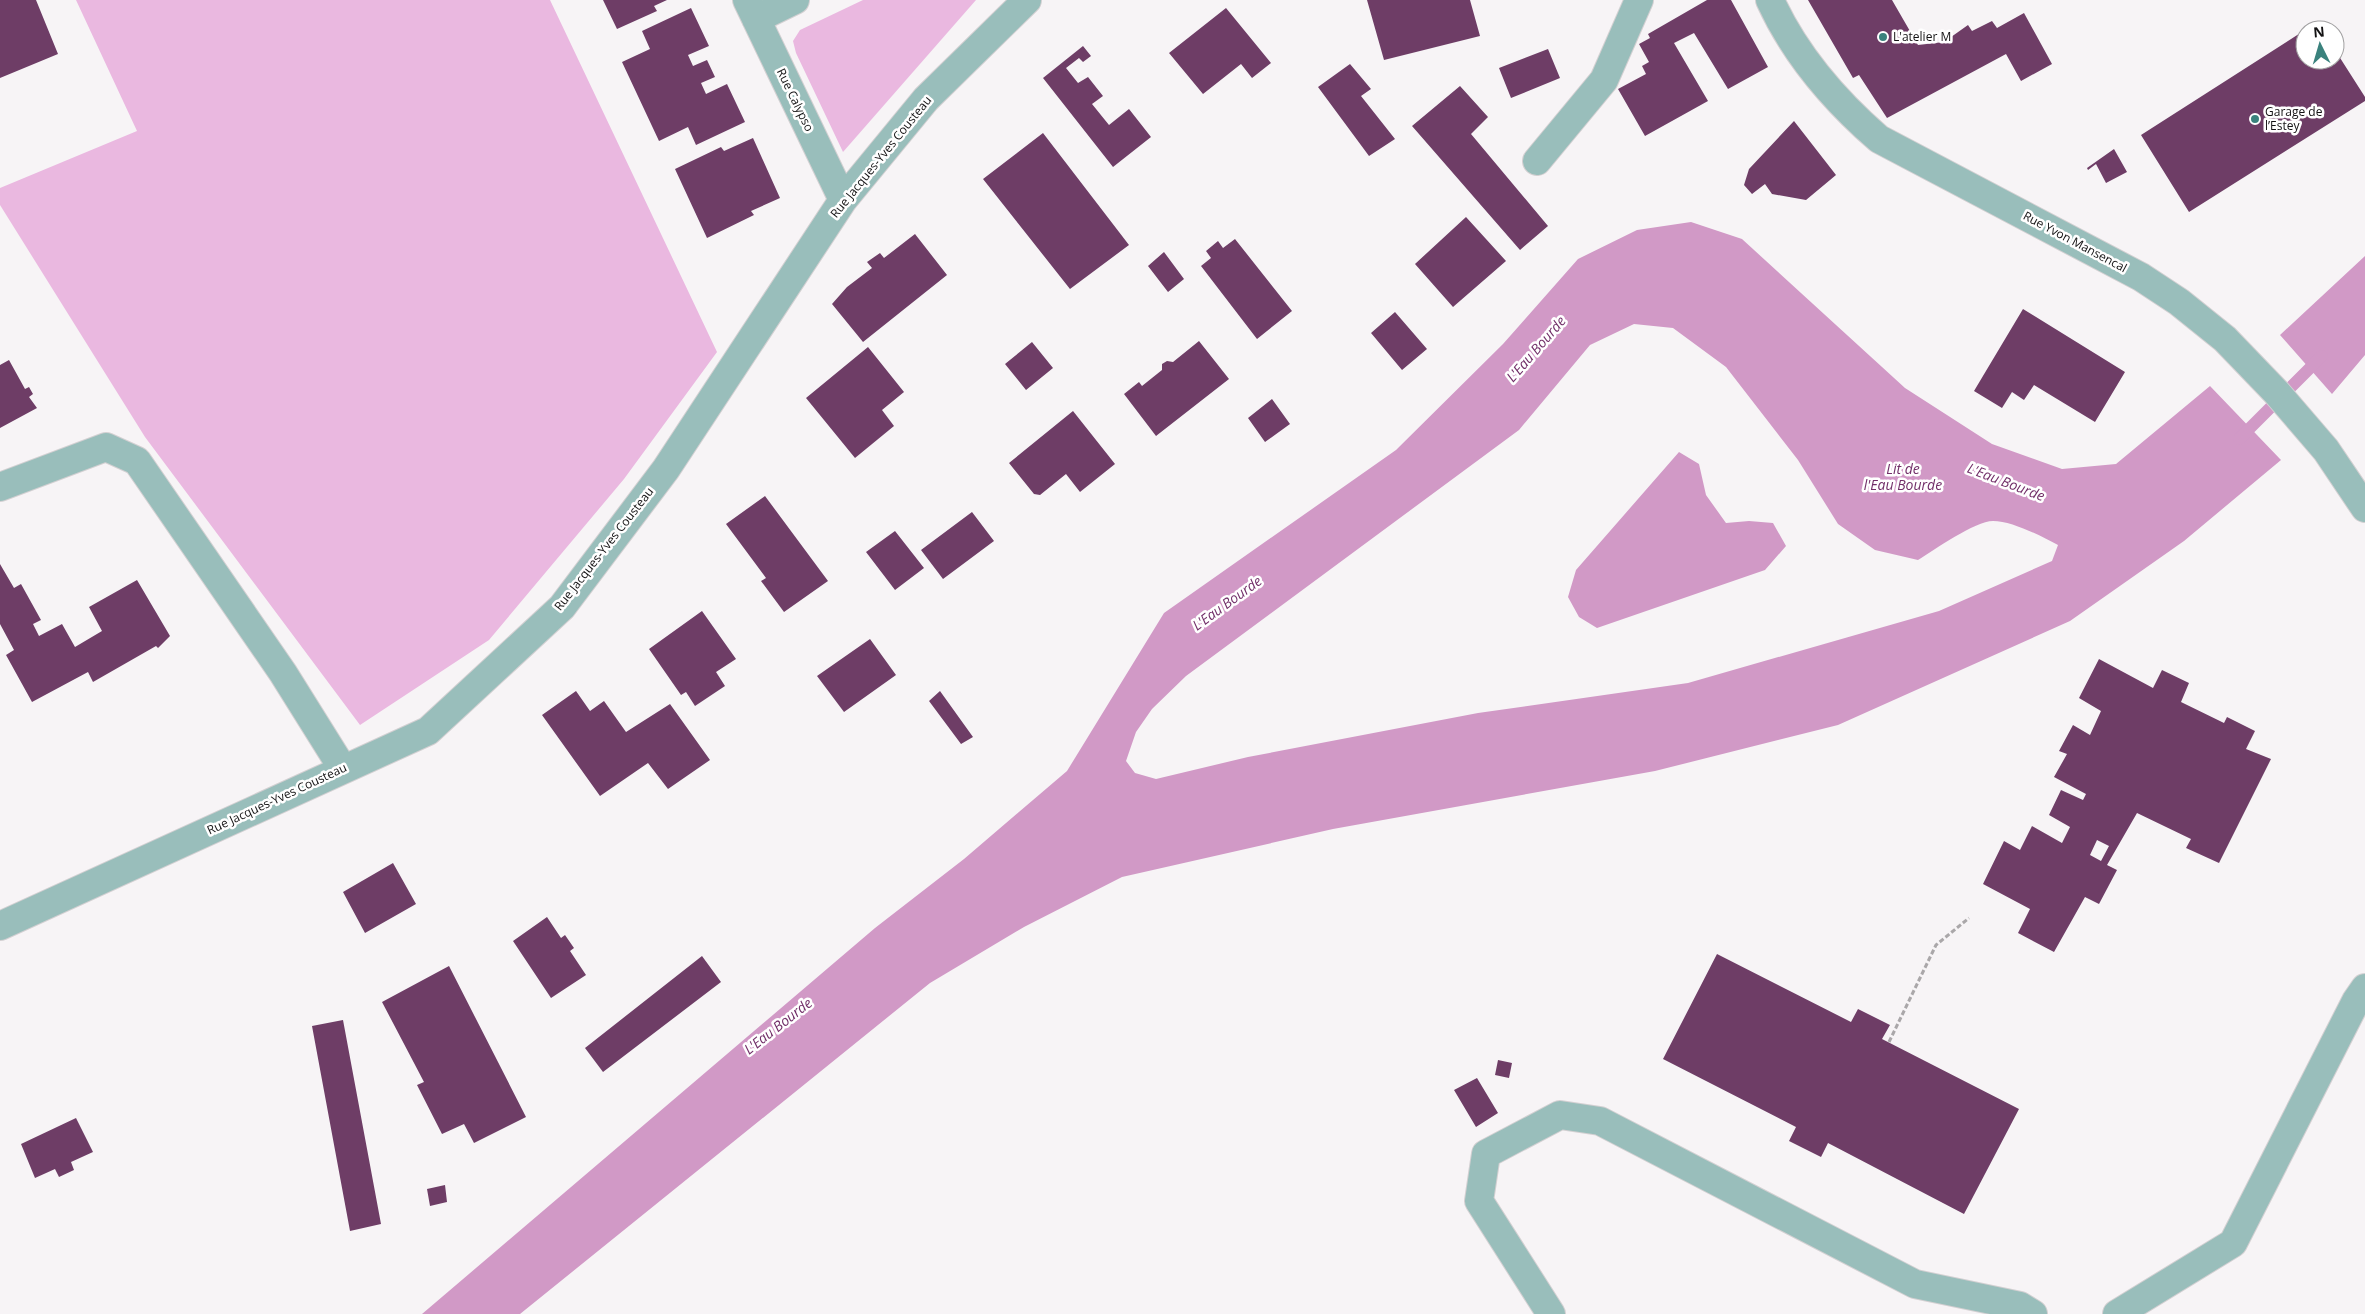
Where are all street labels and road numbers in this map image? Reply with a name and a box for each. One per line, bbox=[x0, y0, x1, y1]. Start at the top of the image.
street label: Rue Calypso bbox=[773, 65, 818, 134]
street label: Rue Jacques-Yves Cousteau bbox=[826, 92, 935, 221]
street label: Rue Yvon Mansencal bbox=[2020, 207, 2130, 276]
street label: Rue Jacques-Yves Cousteau bbox=[550, 483, 657, 614]
street label: Rue Jacques-Yves Cousteau bbox=[204, 759, 349, 838]

